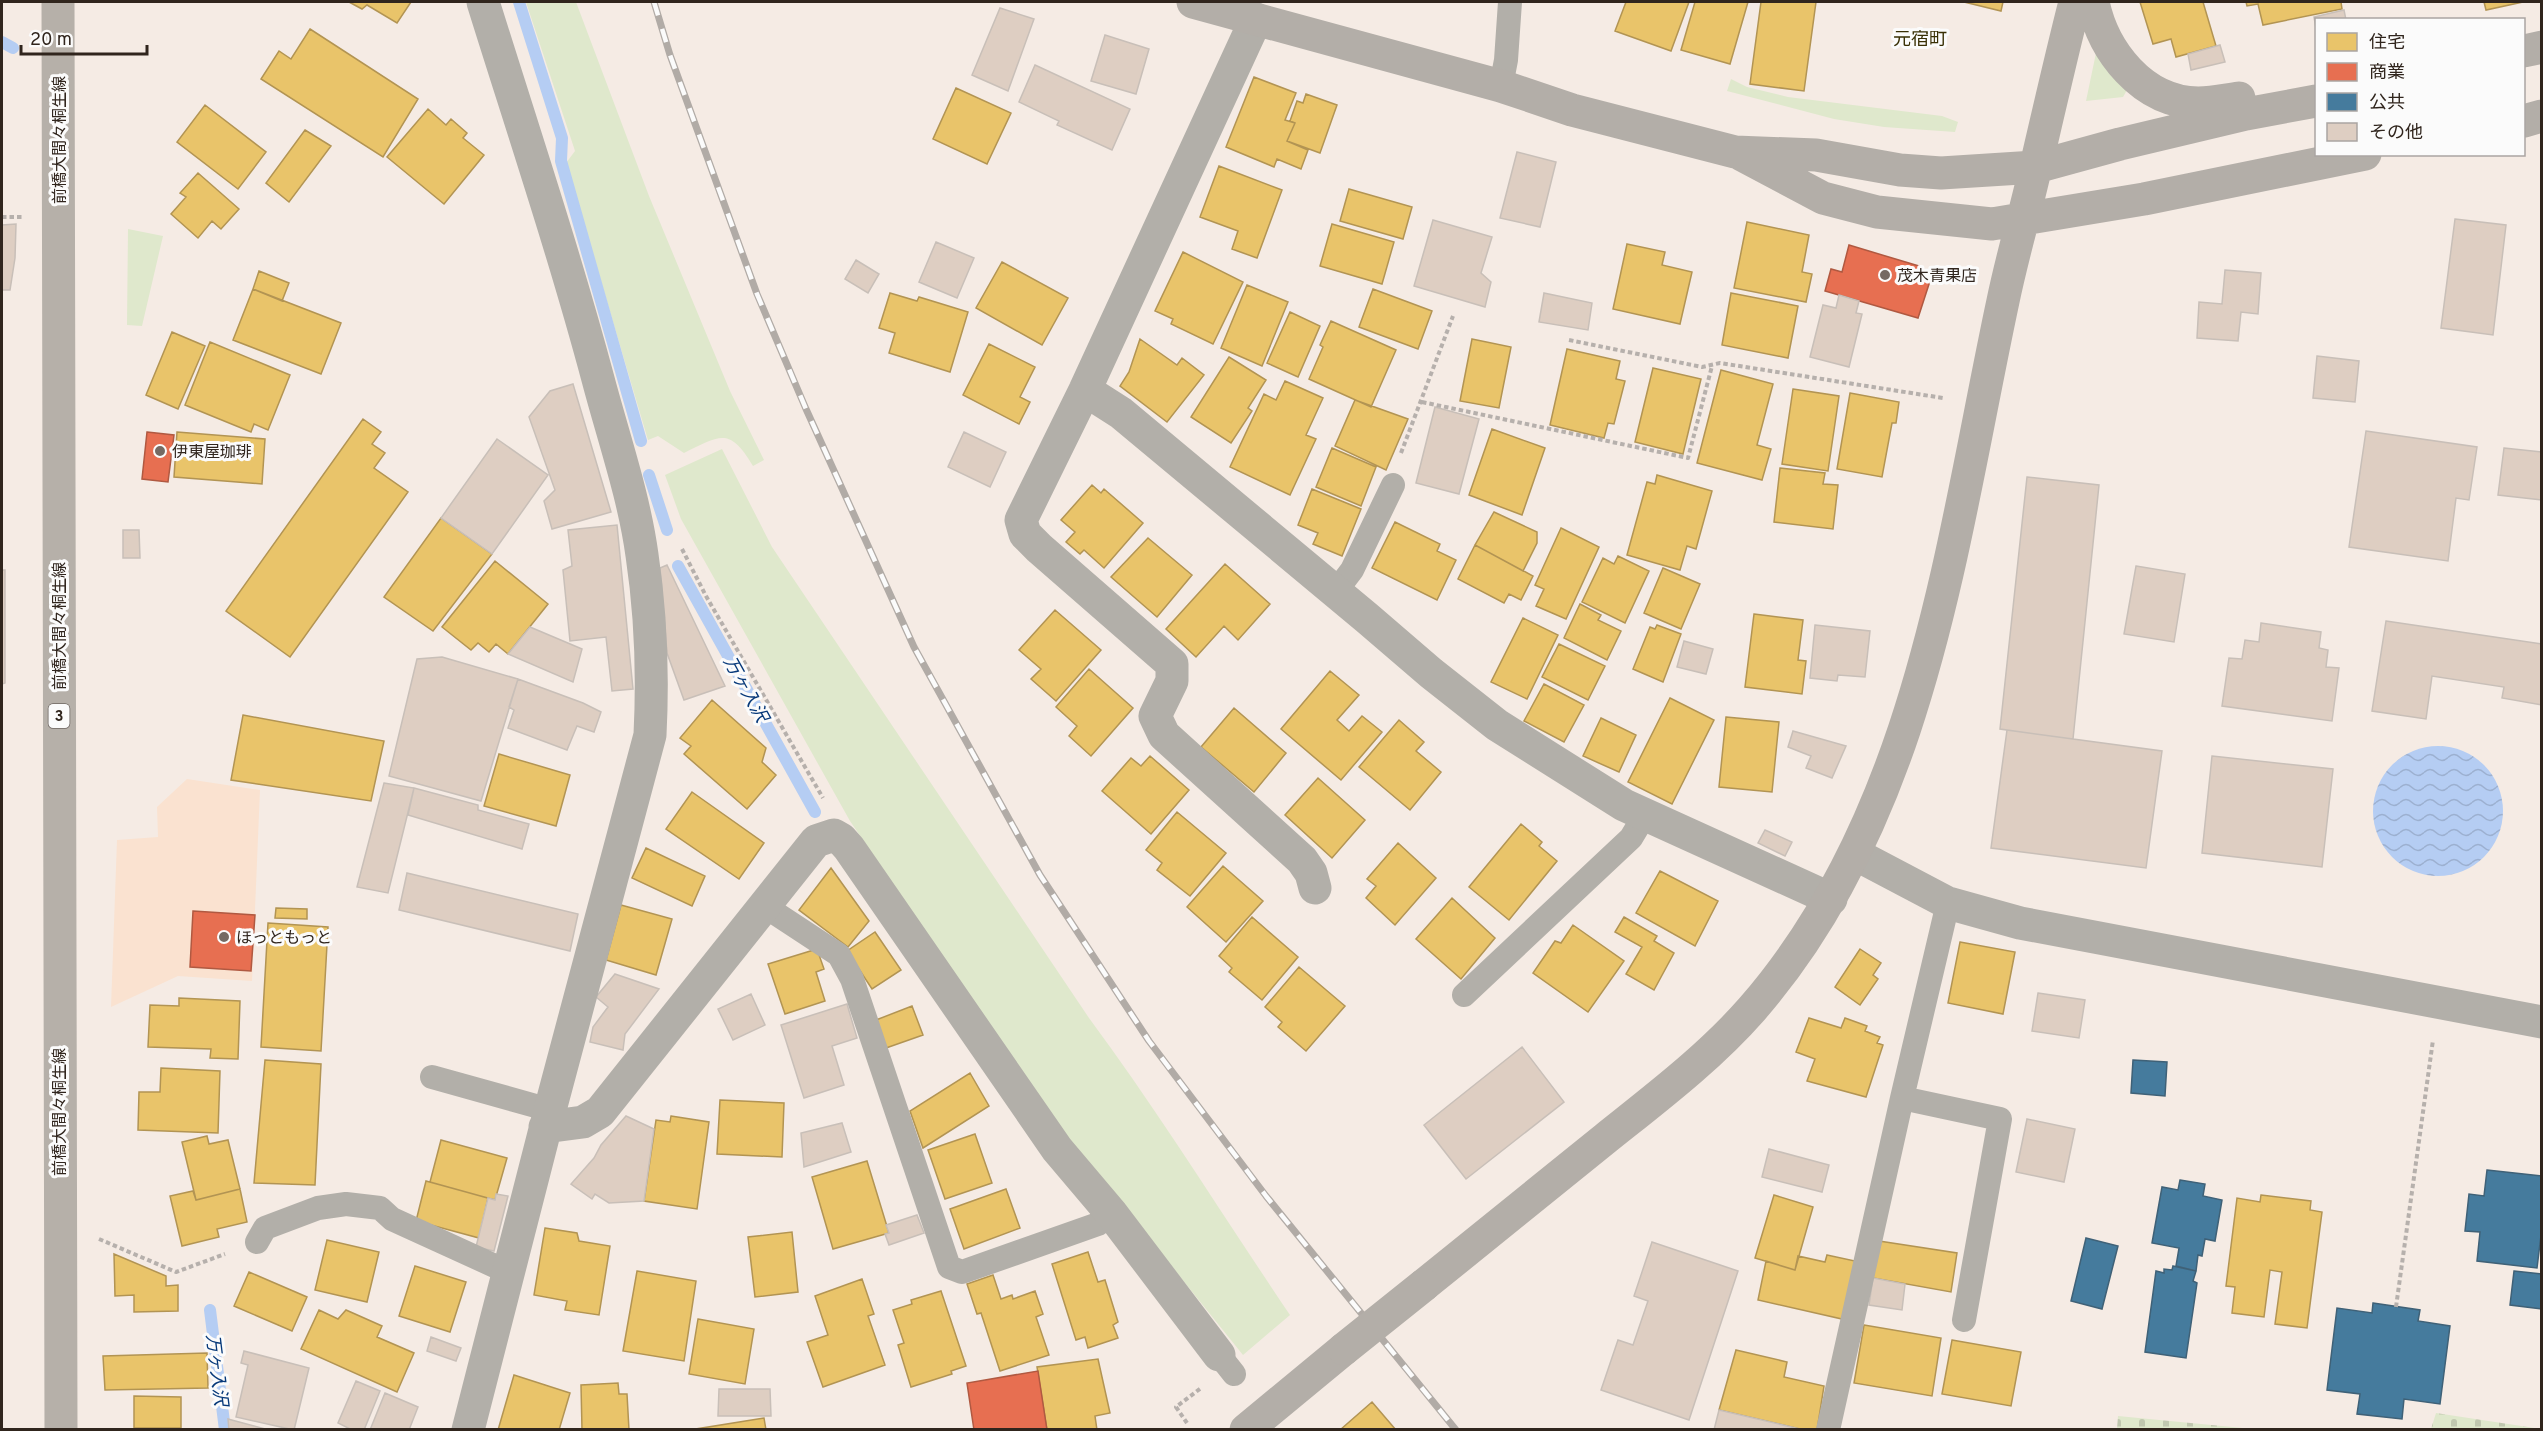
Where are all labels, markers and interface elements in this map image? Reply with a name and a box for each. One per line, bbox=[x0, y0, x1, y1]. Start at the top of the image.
scale bar bbox=[21, 18, 147, 56]
legend bbox=[2315, 18, 2525, 156]
text: 20 m bbox=[30, 29, 72, 52]
district label: 元宿町 bbox=[1893, 29, 1947, 52]
text: 住宅 bbox=[2369, 32, 2405, 55]
text: 商業 bbox=[2369, 62, 2405, 85]
street label: 前橋大間々桐生線 bbox=[51, 76, 71, 204]
text: 公共 bbox=[2369, 92, 2405, 115]
text: その他 bbox=[2369, 122, 2423, 145]
place label: 茂木青果店 bbox=[1897, 267, 1977, 287]
marker: 茂木青果店 bbox=[1878, 268, 1892, 282]
place label: 伊東屋珈琲 bbox=[172, 443, 252, 463]
marker: 伊東屋珈琲 bbox=[153, 444, 167, 458]
street label: 前橋大間々桐生線 bbox=[51, 562, 71, 690]
water label: 万ヶ入沢 bbox=[717, 653, 773, 729]
road number: 3 bbox=[48, 704, 70, 728]
place label: ほっともっと bbox=[236, 929, 332, 949]
marker: ほっともっと bbox=[217, 930, 231, 944]
street label: 前橋大間々桐生線 bbox=[51, 1048, 71, 1176]
water label: 万ヶ入沢 bbox=[200, 1333, 232, 1409]

